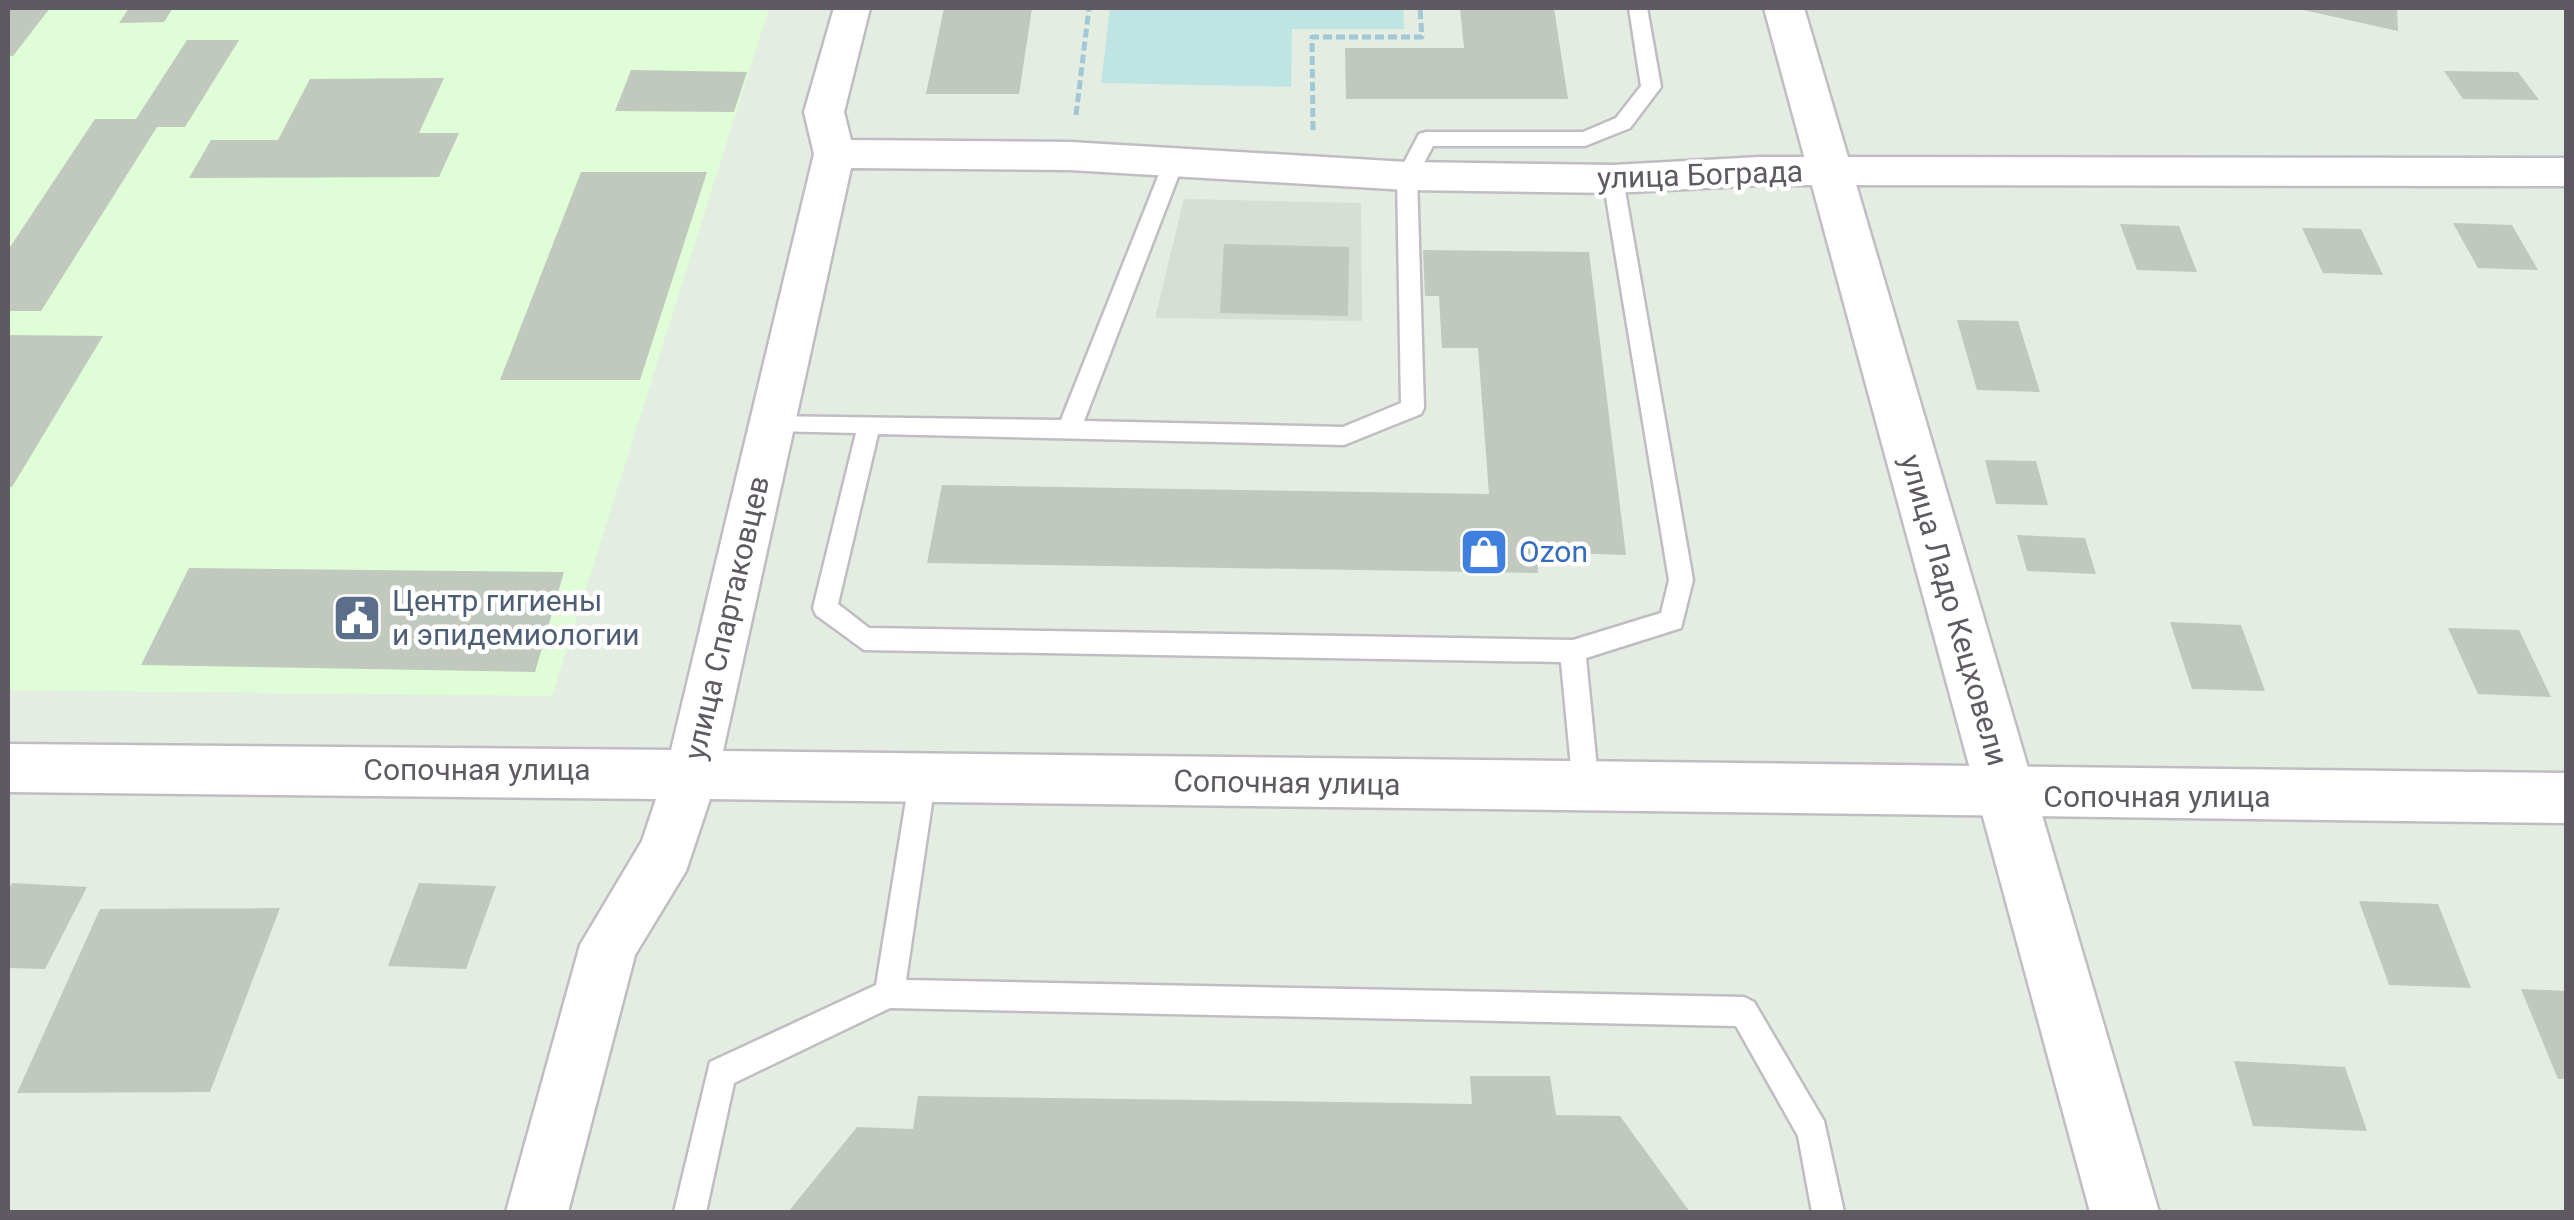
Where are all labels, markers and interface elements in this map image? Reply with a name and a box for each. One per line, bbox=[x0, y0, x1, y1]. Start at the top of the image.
street label: улица Бограда bbox=[1596, 153, 1804, 196]
street label: улица Ладо Кецховели bbox=[1893, 450, 2016, 769]
street label: улица Спартаковцев bbox=[677, 473, 776, 763]
shop icon: Ozon bbox=[1458, 526, 1510, 578]
place label: Ozon bbox=[1519, 534, 1588, 569]
place label: Центр гигиены и эпидемиологии bbox=[392, 583, 640, 652]
public building icon: Центр гигиены и эпидемиологии bbox=[331, 592, 383, 644]
street label: Сопочная улица bbox=[363, 752, 591, 787]
street label: Сопочная улица bbox=[1173, 763, 1401, 802]
street label: Сопочная улица bbox=[2043, 779, 2271, 814]

